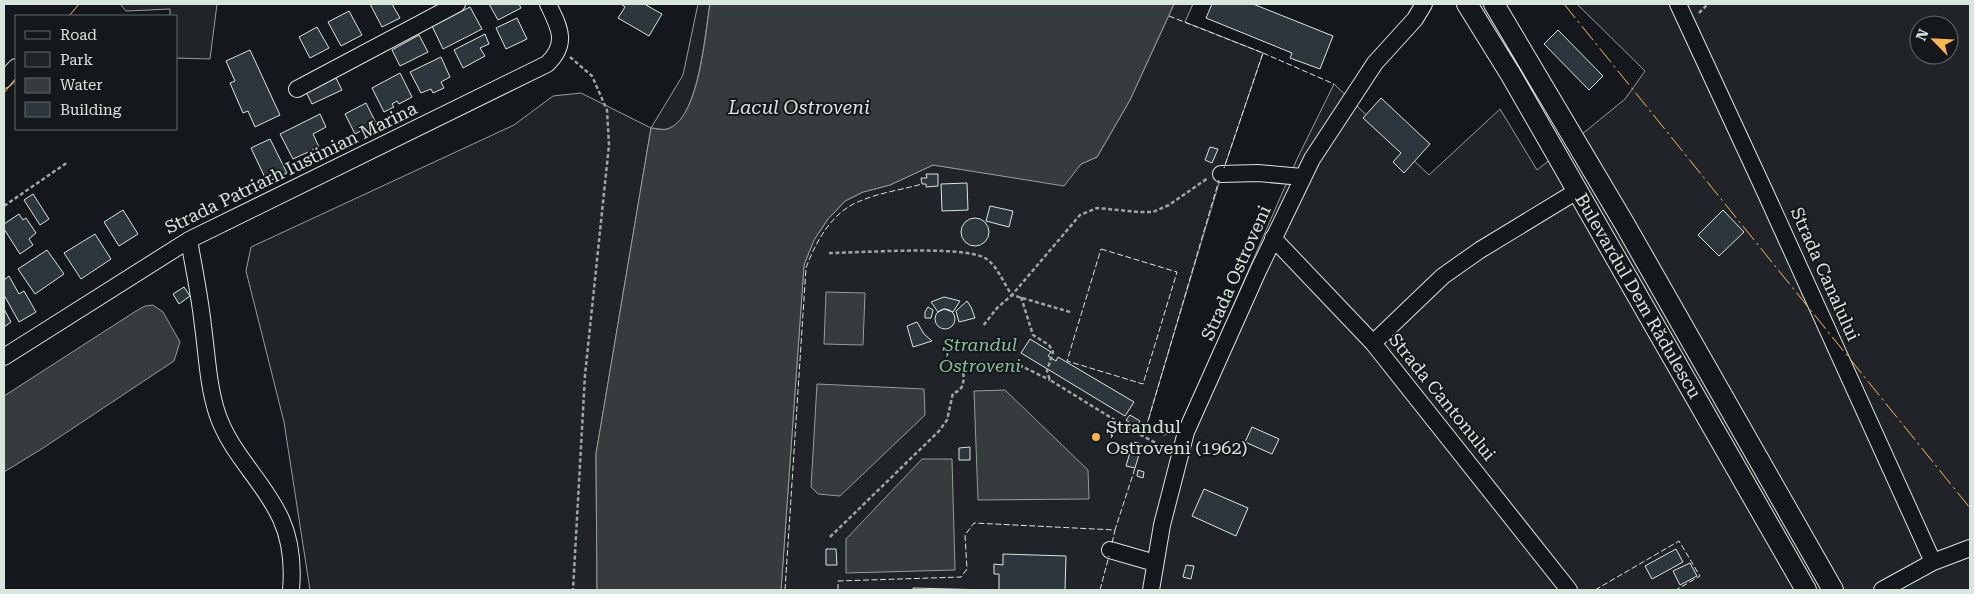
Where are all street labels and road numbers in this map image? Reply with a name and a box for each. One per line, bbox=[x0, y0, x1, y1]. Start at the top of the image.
street label: Strada Patriarh Iustinian Marina bbox=[161, 97, 420, 238]
street label: Bulevardul Dem Rădulescu bbox=[1571, 190, 1706, 402]
street label: Strada Ostroveni bbox=[1196, 202, 1275, 343]
street label: Strada Canalului bbox=[1787, 204, 1864, 344]
street label: Strada Cantonului bbox=[1385, 329, 1500, 465]

